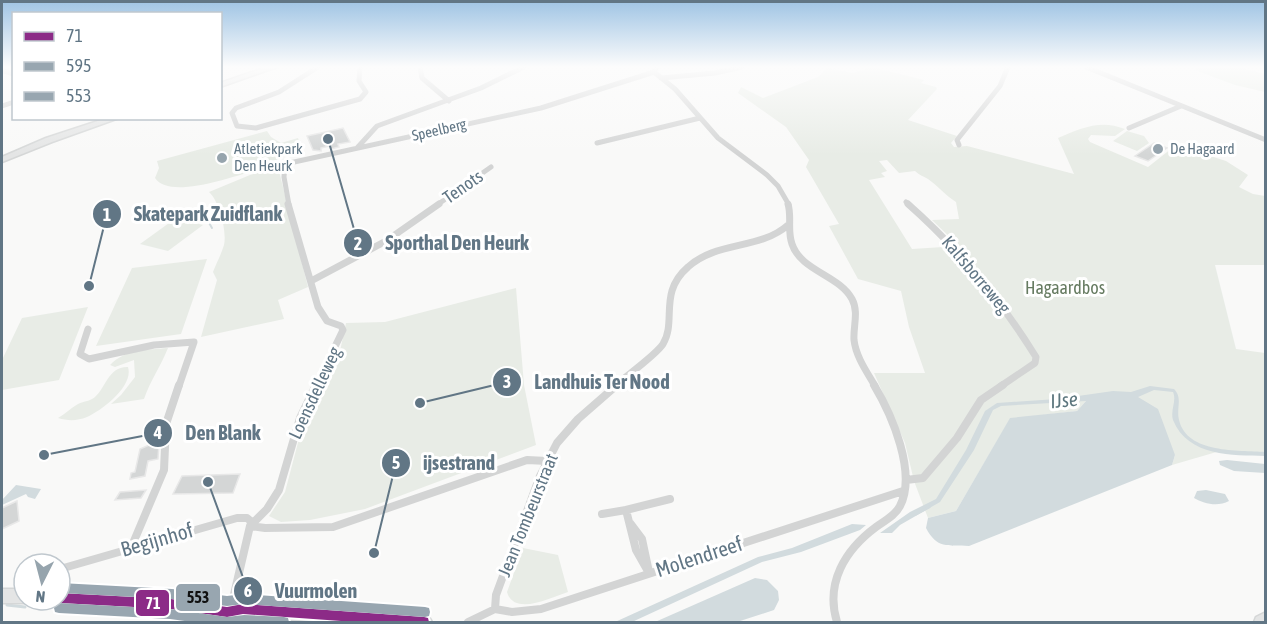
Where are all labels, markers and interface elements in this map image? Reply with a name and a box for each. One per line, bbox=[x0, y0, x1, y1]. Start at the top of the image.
legend bbox=[12, 12, 222, 120]
text: 71 bbox=[66, 25, 83, 46]
text: 595 bbox=[66, 55, 91, 76]
text: 553 bbox=[66, 85, 91, 106]
street label: Speelberg bbox=[410, 115, 468, 144]
place label: Atletiekpark Den Heurk bbox=[234, 140, 303, 174]
place label: De Hagaard bbox=[1170, 140, 1235, 157]
marker: De Hagaard bbox=[1151, 142, 1165, 156]
marker: Atletiekpark Den Heurk bbox=[215, 151, 229, 165]
street label: Tenots bbox=[439, 165, 487, 208]
callout: Skatepark Zuidflank bbox=[92, 195, 295, 233]
text: Skatepark Zuidflank bbox=[134, 202, 283, 225]
text: 1 bbox=[103, 204, 111, 225]
callout: Sporthal Den Heurk bbox=[343, 224, 540, 262]
text: Sporthal Den Heurk bbox=[385, 231, 529, 254]
street label: Kalfsborreweg bbox=[938, 232, 1015, 318]
text: 2 bbox=[354, 233, 362, 254]
park label: Hagaardbos bbox=[1025, 277, 1105, 298]
street label: Loensdelleweg bbox=[284, 343, 345, 442]
callout: Landhuis Ter Nood bbox=[492, 363, 682, 401]
text: Landhuis Ter Nood bbox=[534, 370, 670, 393]
text: 3 bbox=[503, 371, 511, 392]
water label: IJse bbox=[1049, 387, 1079, 412]
callout: Den Blank bbox=[143, 414, 272, 452]
text: Den Blank bbox=[185, 421, 261, 444]
text: 4 bbox=[153, 422, 162, 443]
callout: ijsestrand bbox=[381, 444, 507, 482]
street label: Jean Tombeurstraat bbox=[493, 450, 562, 579]
text: ijsestrand bbox=[423, 451, 495, 474]
text: 5 bbox=[392, 452, 400, 473]
street label: Begijnhof bbox=[118, 517, 196, 561]
street label: Molendreef bbox=[652, 531, 745, 581]
north arrow bbox=[12, 552, 72, 612]
callout: Vuurmolen bbox=[233, 572, 370, 610]
text: Vuurmolen bbox=[274, 579, 357, 602]
text: 6 bbox=[244, 580, 252, 601]
line badge: 553 bbox=[175, 583, 221, 612]
text: N bbox=[35, 587, 46, 606]
text: 553 bbox=[187, 588, 209, 606]
line badge: 71 bbox=[135, 589, 170, 617]
text: 71 bbox=[145, 594, 161, 612]

